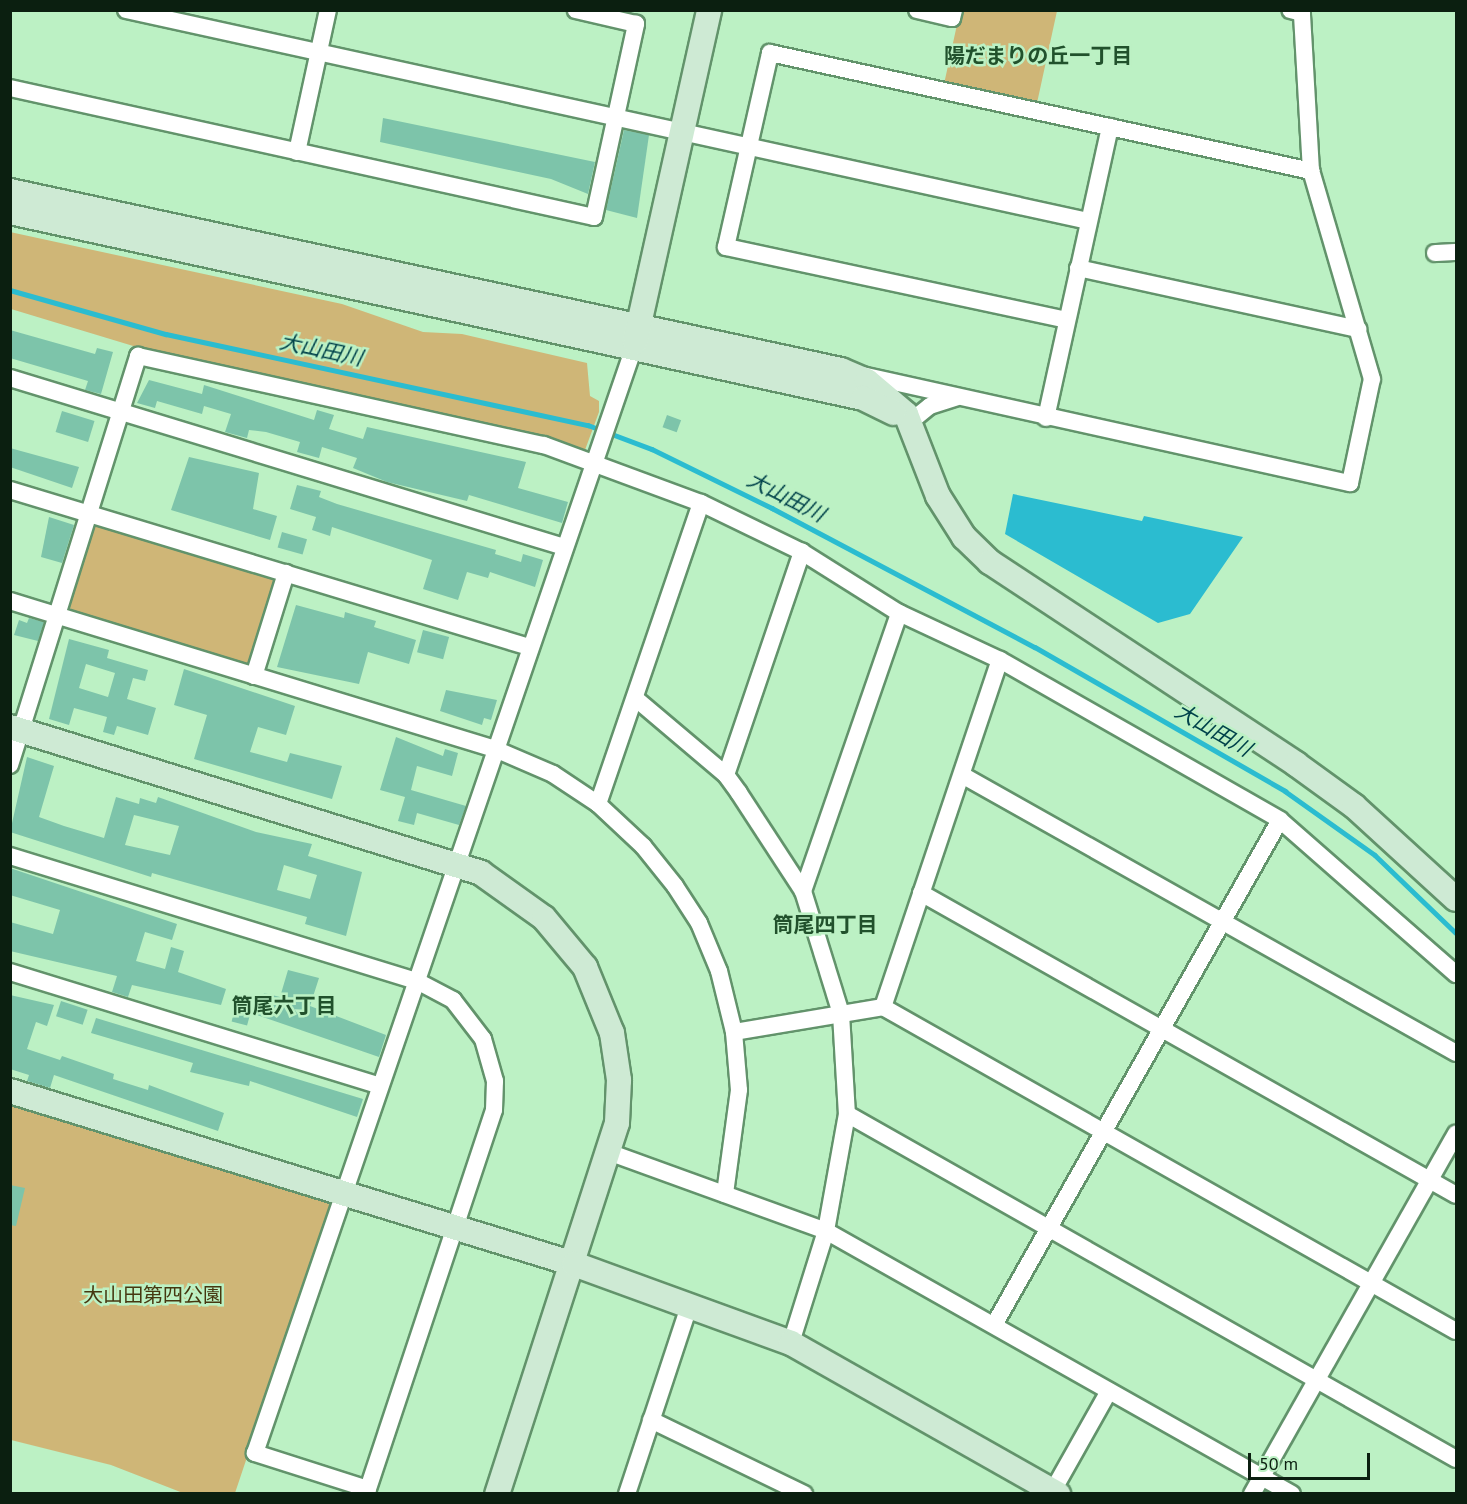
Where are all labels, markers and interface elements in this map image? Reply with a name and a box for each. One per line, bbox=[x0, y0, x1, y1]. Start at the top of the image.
district label: 陽だまりの丘一丁目 bbox=[944, 43, 1132, 69]
water label: 大山田川 bbox=[277, 329, 365, 371]
water label: 大山田川 bbox=[743, 467, 829, 527]
water label: 大山田川 bbox=[1170, 698, 1256, 762]
district label: 筒尾四丁目 bbox=[773, 912, 877, 938]
district label: 筒尾六丁目 bbox=[232, 993, 336, 1019]
park label: 大山田第四公園 bbox=[83, 1283, 223, 1307]
scale bar bbox=[1251, 1441, 1372, 1479]
text: 50 m bbox=[1259, 1452, 1298, 1475]

